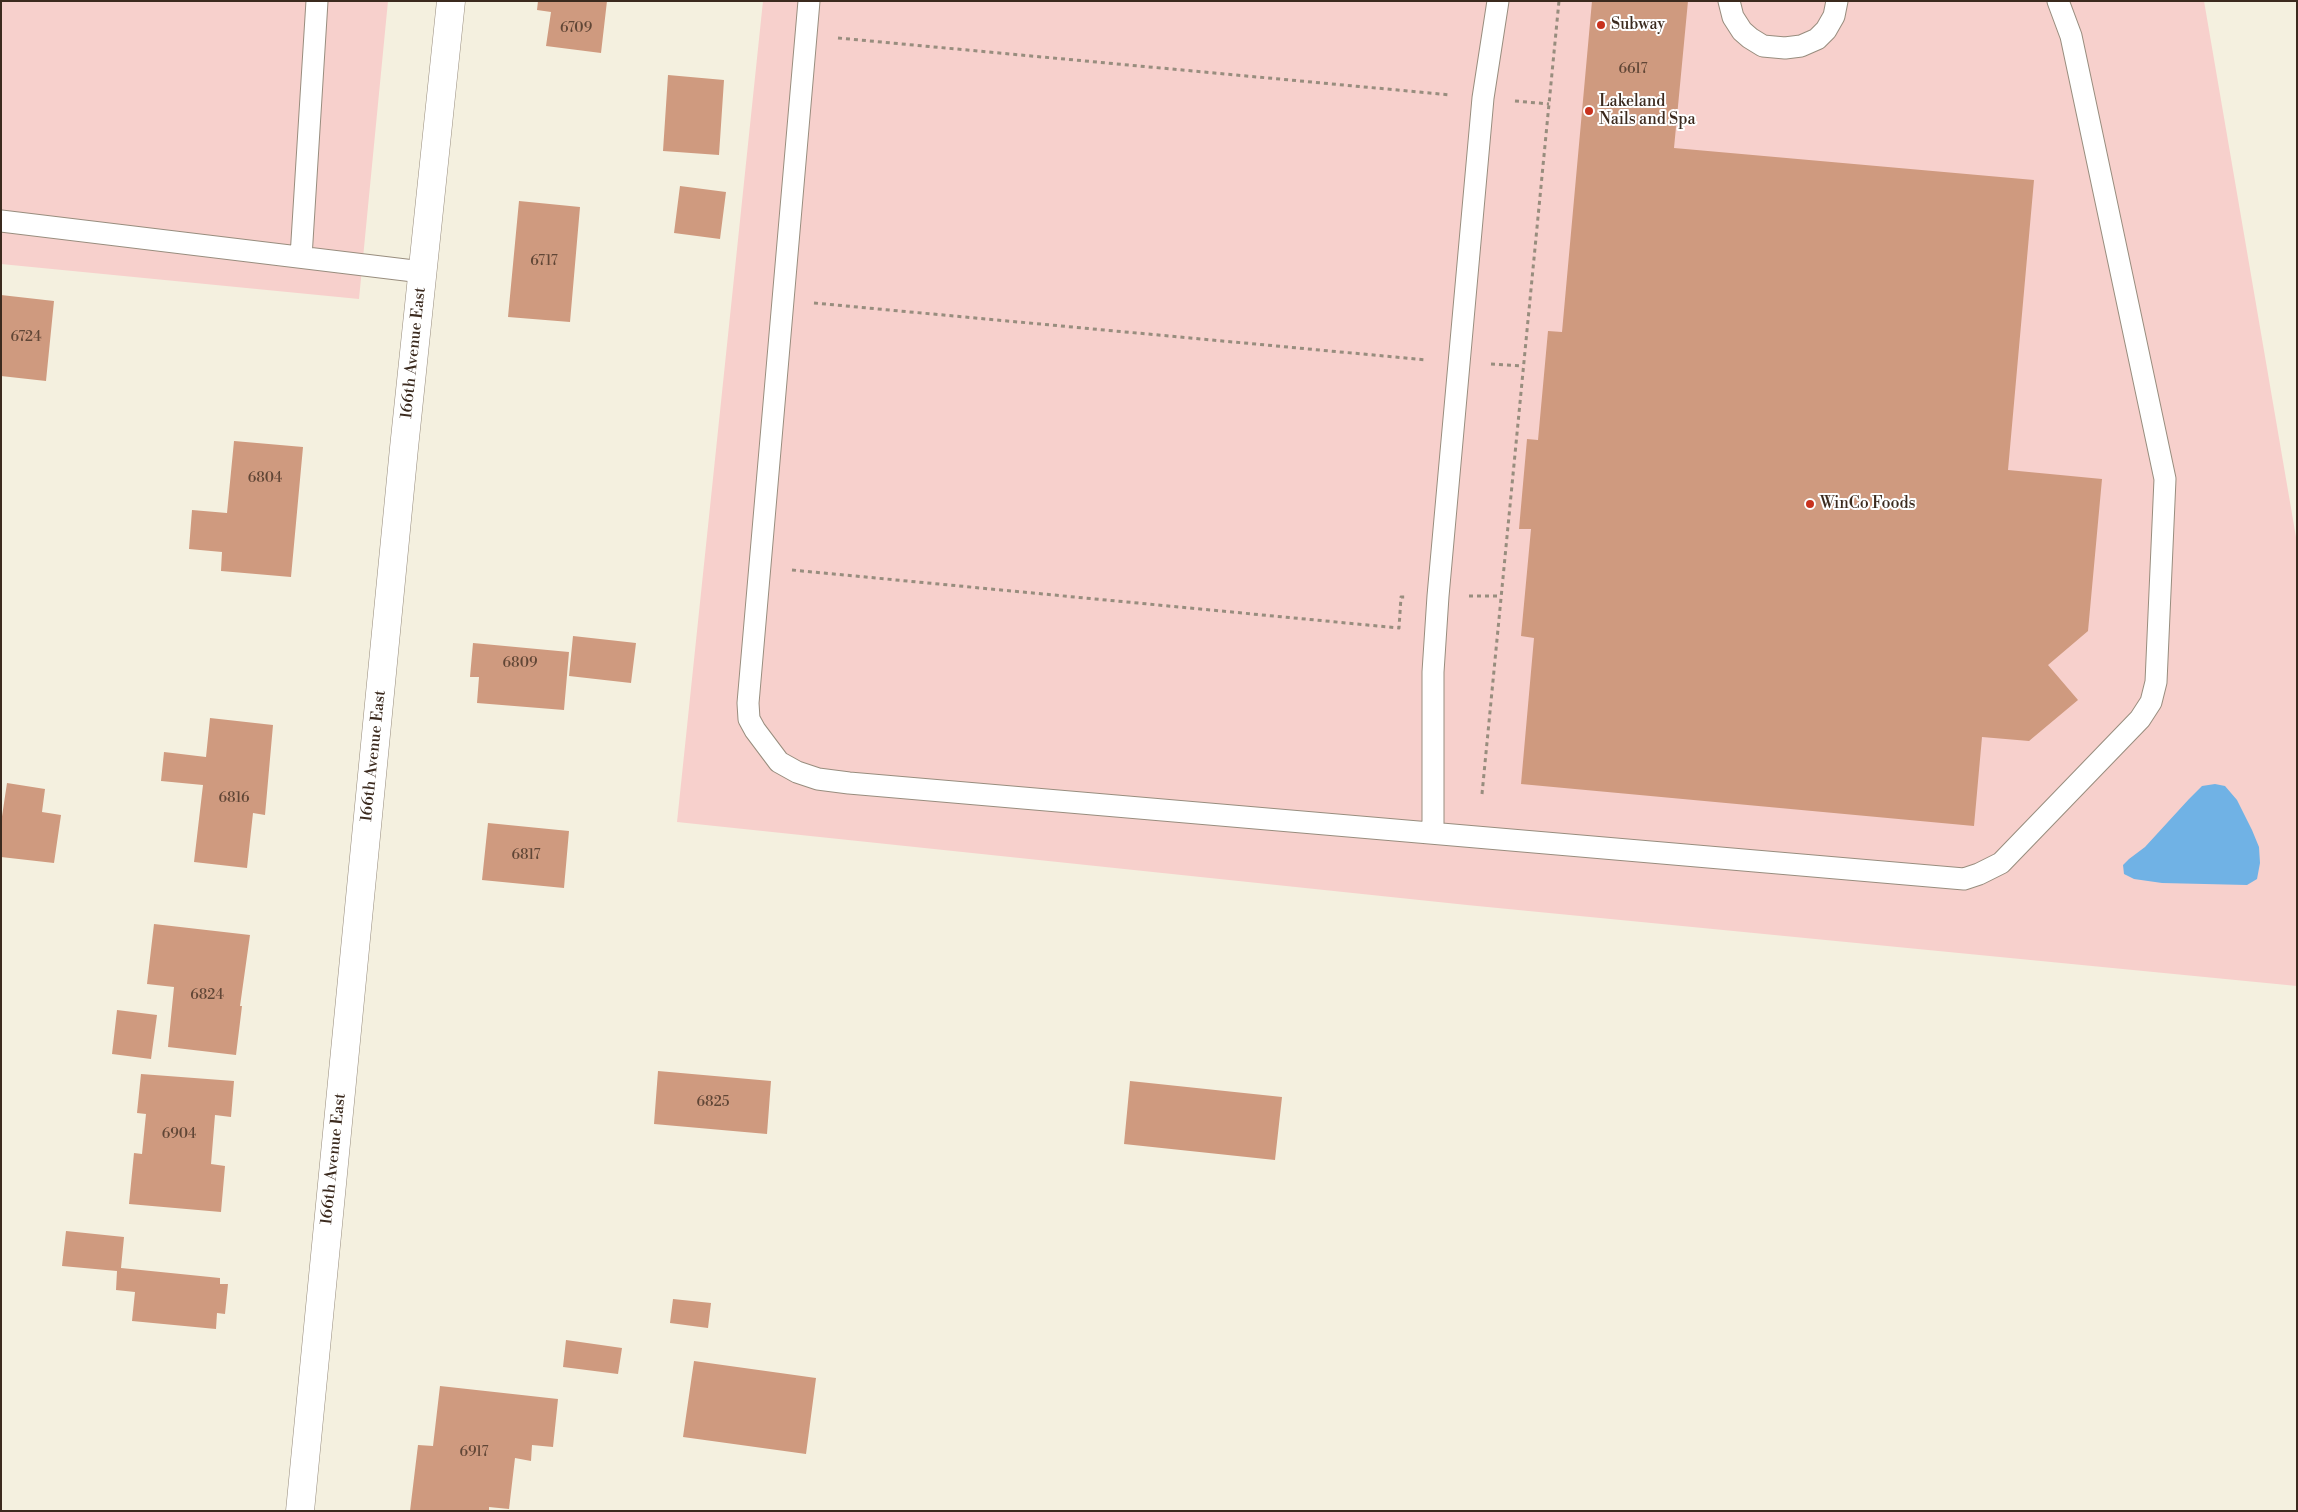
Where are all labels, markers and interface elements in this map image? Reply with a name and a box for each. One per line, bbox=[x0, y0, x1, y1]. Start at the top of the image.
place label: Subway bbox=[1611, 15, 1665, 35]
marker: Subway bbox=[1595, 19, 1607, 31]
house number: 6709 bbox=[560, 21, 592, 37]
house number: 6617 bbox=[1619, 62, 1647, 78]
place label: Lakeland Nails and Spa bbox=[1599, 92, 1696, 130]
marker: Lakeland Nails and Spa bbox=[1583, 105, 1595, 117]
house number: 6717 bbox=[530, 254, 558, 270]
street label: 166th Avenue East bbox=[398, 286, 430, 420]
house number: 6724 bbox=[10, 330, 42, 346]
house number: 6804 bbox=[248, 471, 282, 487]
place label: WinCo Foods bbox=[1820, 494, 1915, 514]
marker: WinCo Foods bbox=[1804, 498, 1816, 510]
house number: 6809 bbox=[503, 656, 537, 672]
street label: 166th Avenue East bbox=[358, 689, 390, 823]
house number: 6816 bbox=[219, 791, 249, 807]
house number: 6817 bbox=[511, 848, 541, 864]
house number: 6824 bbox=[190, 988, 224, 1004]
street label: 166th Avenue East bbox=[318, 1092, 350, 1226]
house number: 6825 bbox=[697, 1095, 729, 1111]
house number: 6904 bbox=[162, 1127, 196, 1143]
house number: 6917 bbox=[460, 1445, 488, 1461]

